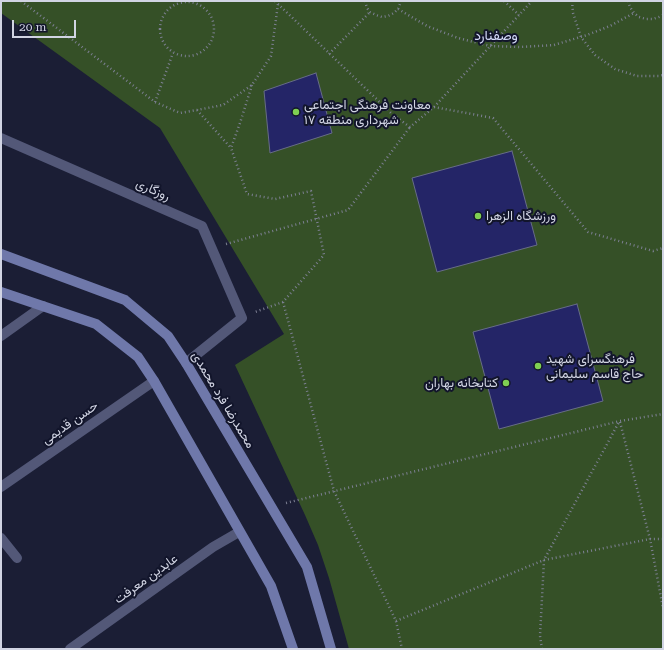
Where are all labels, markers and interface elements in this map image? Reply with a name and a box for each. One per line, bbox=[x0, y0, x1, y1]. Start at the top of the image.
scale bar bbox=[14, 12, 78, 38]
text: 20 m bbox=[19, 20, 46, 34]
district label: وصفنارد bbox=[474, 28, 518, 44]
place label: معاونت فرهنگی اجتماعی شهرداری منطقه ۱۷ bbox=[304, 97, 431, 128]
marker: معاونت فرهنگی اجتماعی شهرداری منطقه ۱۷ bbox=[291, 107, 301, 117]
street label: روزگاری bbox=[133, 176, 173, 204]
place label: ورزشگاه الزهرا bbox=[486, 208, 556, 224]
marker: ورزشگاه الزهرا bbox=[473, 211, 483, 221]
street label: محمدرضا فرد محمدی bbox=[188, 349, 258, 451]
place label: فرهنگسرای شهید حاج قاسم سلیمانی bbox=[546, 351, 643, 382]
marker: فرهنگسرای شهید حاج قاسم سلیمانی bbox=[533, 361, 543, 371]
place label: کتابخانه بهاران bbox=[425, 375, 498, 391]
marker: کتابخانه بهاران bbox=[501, 378, 511, 388]
street label: حسن قدیمی bbox=[39, 398, 101, 448]
street label: عابدین معرفت bbox=[111, 551, 181, 607]

